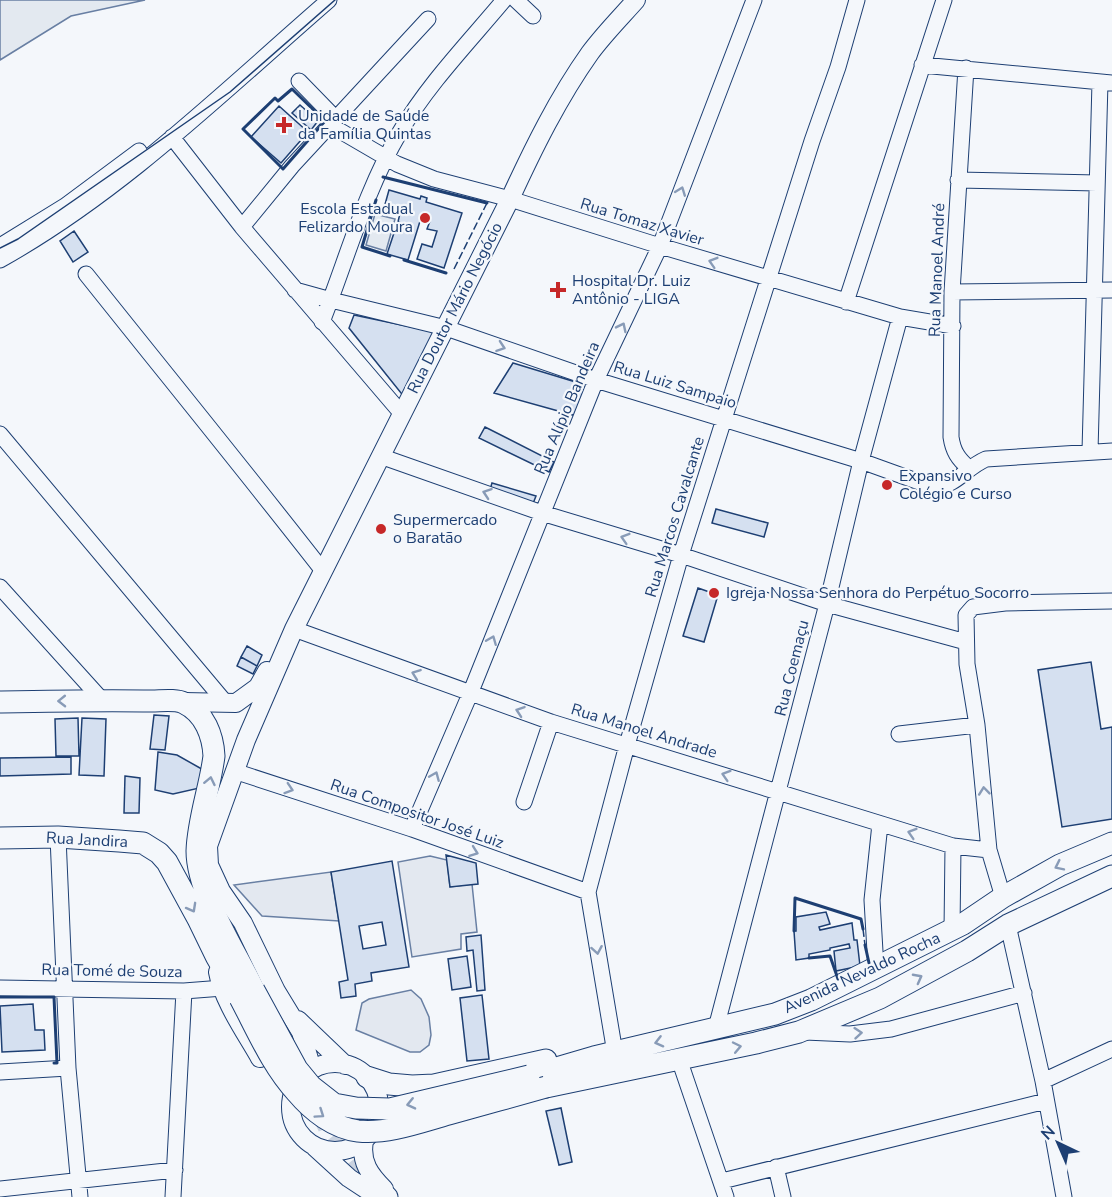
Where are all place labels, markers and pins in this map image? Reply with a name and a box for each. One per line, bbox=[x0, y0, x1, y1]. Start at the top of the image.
place label: Unidade de Saúde da Família Quintas bbox=[298, 105, 431, 145]
marker: Unidade de Saúde da Família Quintas bbox=[275, 116, 293, 134]
place label: Escola Estadual Felizardo Moura bbox=[298, 198, 413, 238]
marker: Escola Estadual Felizardo Moura bbox=[418, 211, 432, 225]
place label: Hospital Dr. Luiz Antônio - LIGA bbox=[572, 270, 690, 310]
marker: Hospital Dr. Luiz Antônio - LIGA bbox=[549, 281, 567, 299]
place label: Expansivo Colégio e Curso bbox=[899, 465, 1012, 505]
marker: Expansivo Colégio e Curso bbox=[880, 478, 894, 492]
place label: Supermercado o Baratão bbox=[393, 509, 497, 549]
marker: Supermercado o Baratão bbox=[374, 522, 388, 536]
place label: Igreja Nossa Senhora do Perpétuo Socorro bbox=[726, 582, 1029, 604]
marker: Igreja Nossa Senhora do Perpétuo Socorro bbox=[707, 586, 721, 600]

